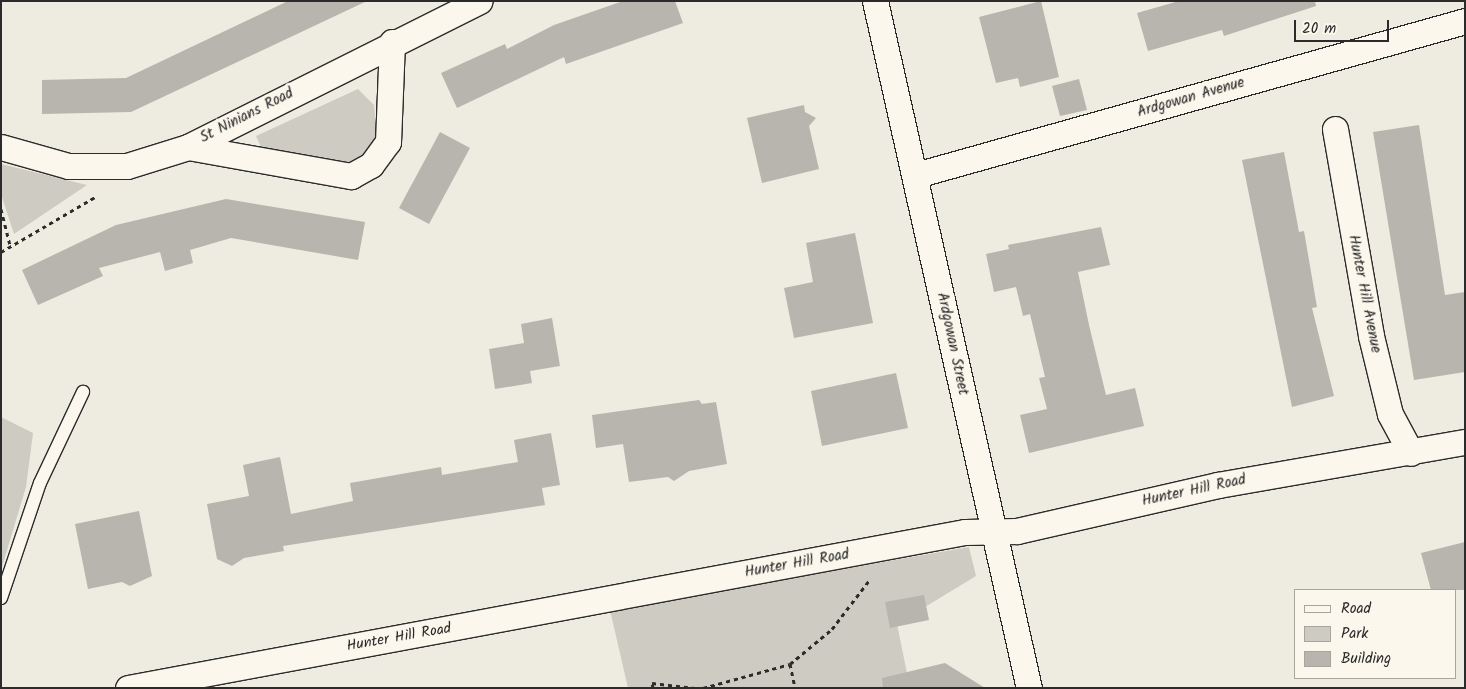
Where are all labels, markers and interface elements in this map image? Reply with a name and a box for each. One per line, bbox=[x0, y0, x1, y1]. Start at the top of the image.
scale bar bbox=[1296, 10, 1391, 42]
text: 20 m bbox=[1302, 17, 1336, 41]
street label: Ardgowan Avenue bbox=[1135, 74, 1247, 122]
street label: St Ninians Road bbox=[197, 85, 297, 147]
street label: Hunter Hill Avenue bbox=[1344, 233, 1384, 355]
street label: Ardgowan Street bbox=[932, 291, 972, 397]
street label: Hunter Hill Road bbox=[1140, 471, 1248, 511]
street label: Hunter Hill Road bbox=[743, 546, 851, 582]
legend bbox=[1294, 589, 1456, 679]
text: Road bbox=[1341, 597, 1371, 621]
street label: Hunter Hill Road bbox=[345, 620, 453, 656]
text: Park bbox=[1341, 622, 1368, 646]
text: Building bbox=[1341, 647, 1391, 671]

